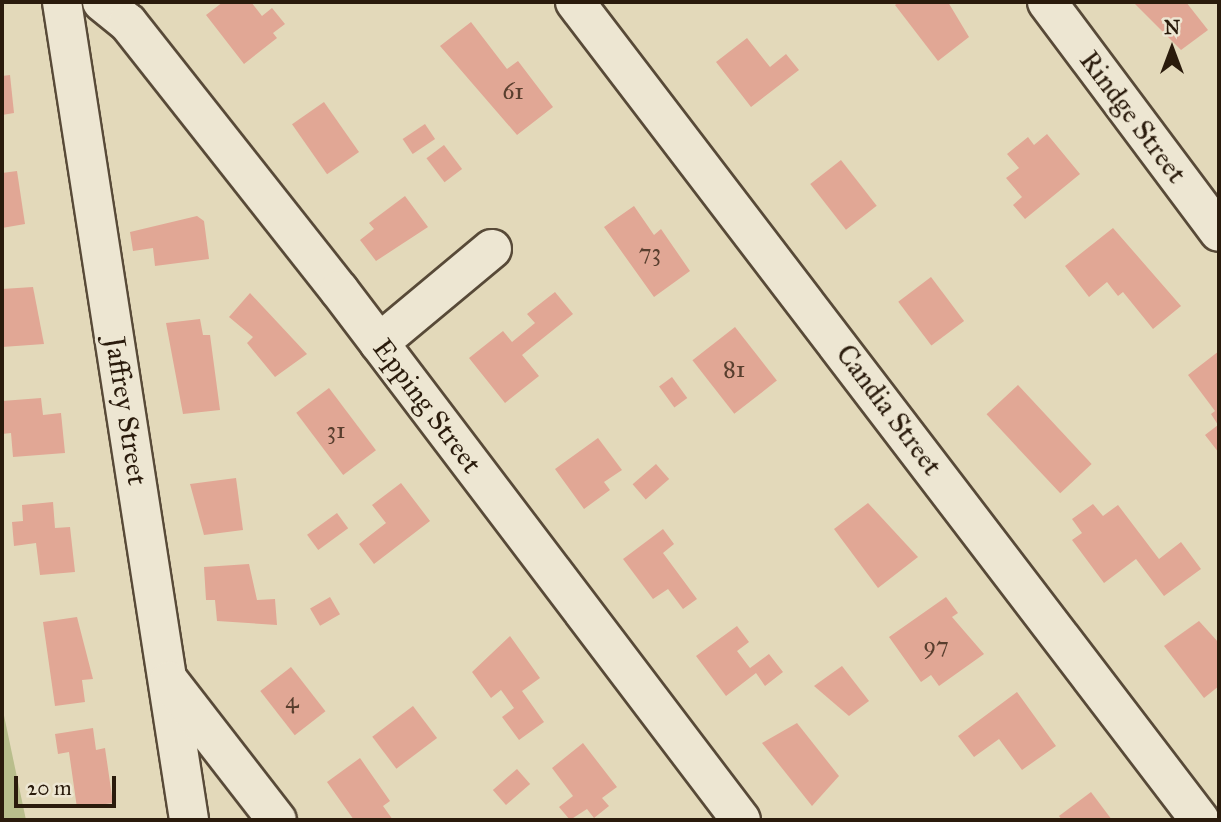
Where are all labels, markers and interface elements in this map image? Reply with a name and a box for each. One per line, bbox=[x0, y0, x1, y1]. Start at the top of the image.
north arrow bbox=[1137, 14, 1207, 84]
text: N bbox=[1164, 16, 1180, 39]
street label: Rindge Street bbox=[1072, 44, 1194, 190]
house number: 61 bbox=[502, 78, 524, 106]
house number: 73 bbox=[639, 239, 661, 267]
street label: Epping Street bbox=[366, 332, 488, 480]
street label: Jaffrey Street bbox=[98, 334, 154, 488]
street label: Candia Street bbox=[829, 338, 949, 482]
house number: 81 bbox=[723, 356, 745, 384]
house number: 31 bbox=[326, 417, 346, 445]
house number: 97 bbox=[923, 632, 949, 660]
house number: 4 bbox=[285, 687, 299, 715]
scale bar bbox=[18, 762, 119, 806]
text: 20 m bbox=[27, 775, 72, 801]

